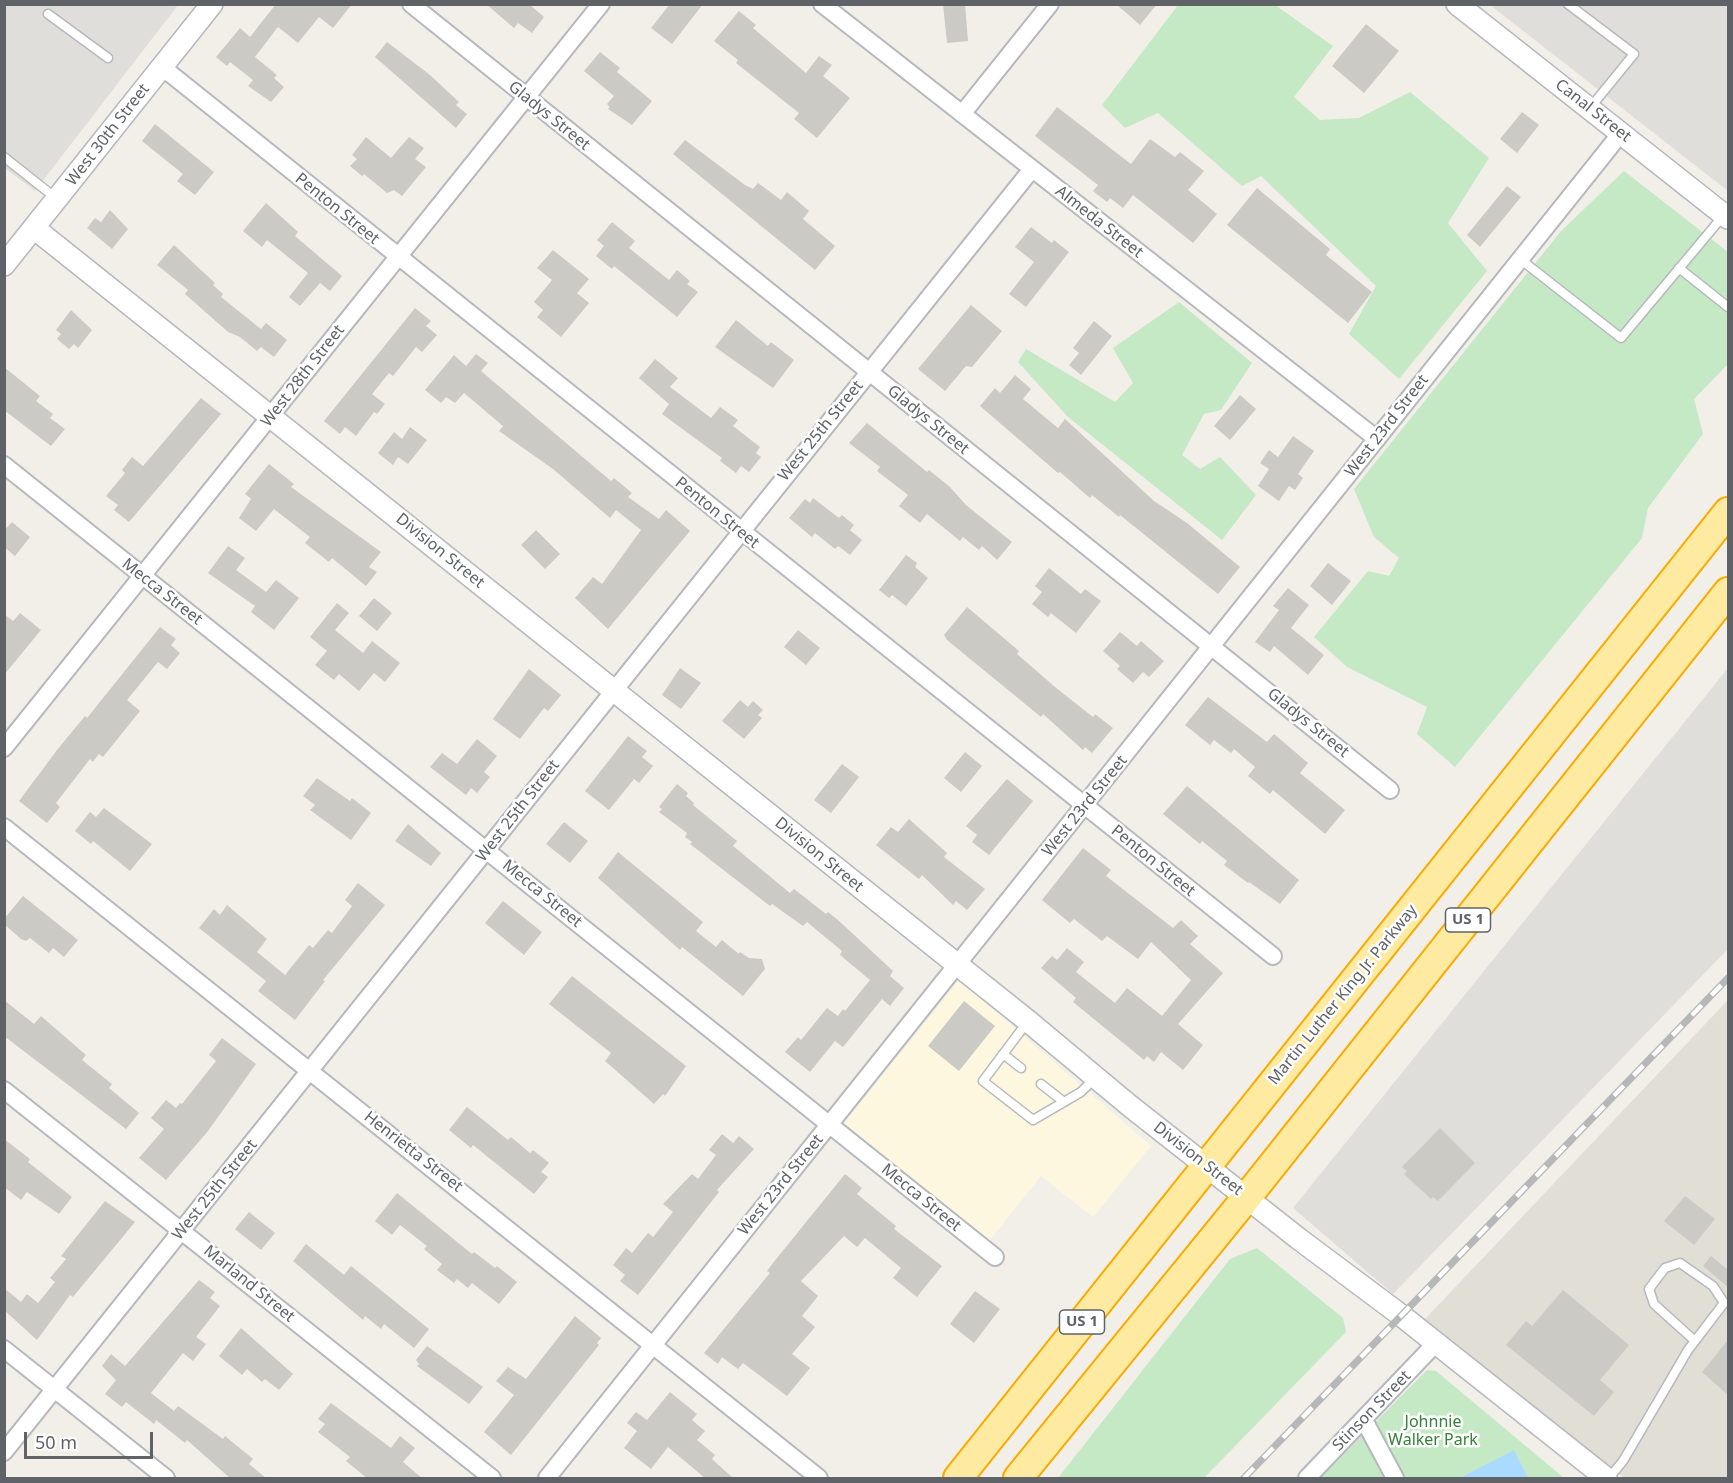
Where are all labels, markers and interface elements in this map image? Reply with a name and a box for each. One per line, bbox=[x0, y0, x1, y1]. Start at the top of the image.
street label: Canal Street bbox=[1551, 75, 1635, 147]
street label: Gladys Street bbox=[504, 77, 594, 155]
street label: West 30th Street bbox=[62, 80, 154, 190]
street label: Penton Street bbox=[291, 169, 383, 249]
street label: Almeda Street bbox=[1051, 182, 1147, 262]
street label: West 28th Street bbox=[257, 321, 349, 431]
street label: West 23rd Street bbox=[1341, 371, 1433, 481]
street label: West 25th Street bbox=[775, 377, 867, 485]
street label: Gladys Street bbox=[883, 381, 973, 459]
street label: Penton Street bbox=[671, 473, 763, 553]
street label: Division Street bbox=[392, 509, 488, 593]
street label: Mecca Street bbox=[118, 555, 206, 629]
street label: Gladys Street bbox=[1263, 684, 1353, 762]
street label: West 23rd Street bbox=[1038, 752, 1132, 860]
street label: West 25th Street bbox=[472, 756, 564, 866]
street label: Division Street bbox=[771, 813, 867, 897]
street label: Penton Street bbox=[1107, 821, 1199, 901]
street label: Mecca Street bbox=[498, 856, 586, 932]
street label: Martin Luther King Jr. Parkway bbox=[1264, 901, 1422, 1089]
road number: US 1 bbox=[1446, 908, 1490, 932]
street label: Henrietta Street bbox=[360, 1108, 466, 1196]
street label: Division Street bbox=[1149, 1118, 1247, 1200]
street label: West 23rd Street bbox=[734, 1131, 828, 1239]
street label: West 25th Street bbox=[169, 1136, 261, 1244]
street label: Mecca Street bbox=[877, 1160, 965, 1236]
street label: Marland Street bbox=[200, 1241, 298, 1327]
road number: US 1 bbox=[1060, 1310, 1104, 1334]
street label: Stinson Street bbox=[1329, 1367, 1415, 1455]
park label: Johnnie Walker Park bbox=[1388, 1412, 1478, 1450]
scale bar bbox=[27, 1420, 156, 1458]
text: 50 m bbox=[35, 1430, 77, 1454]

